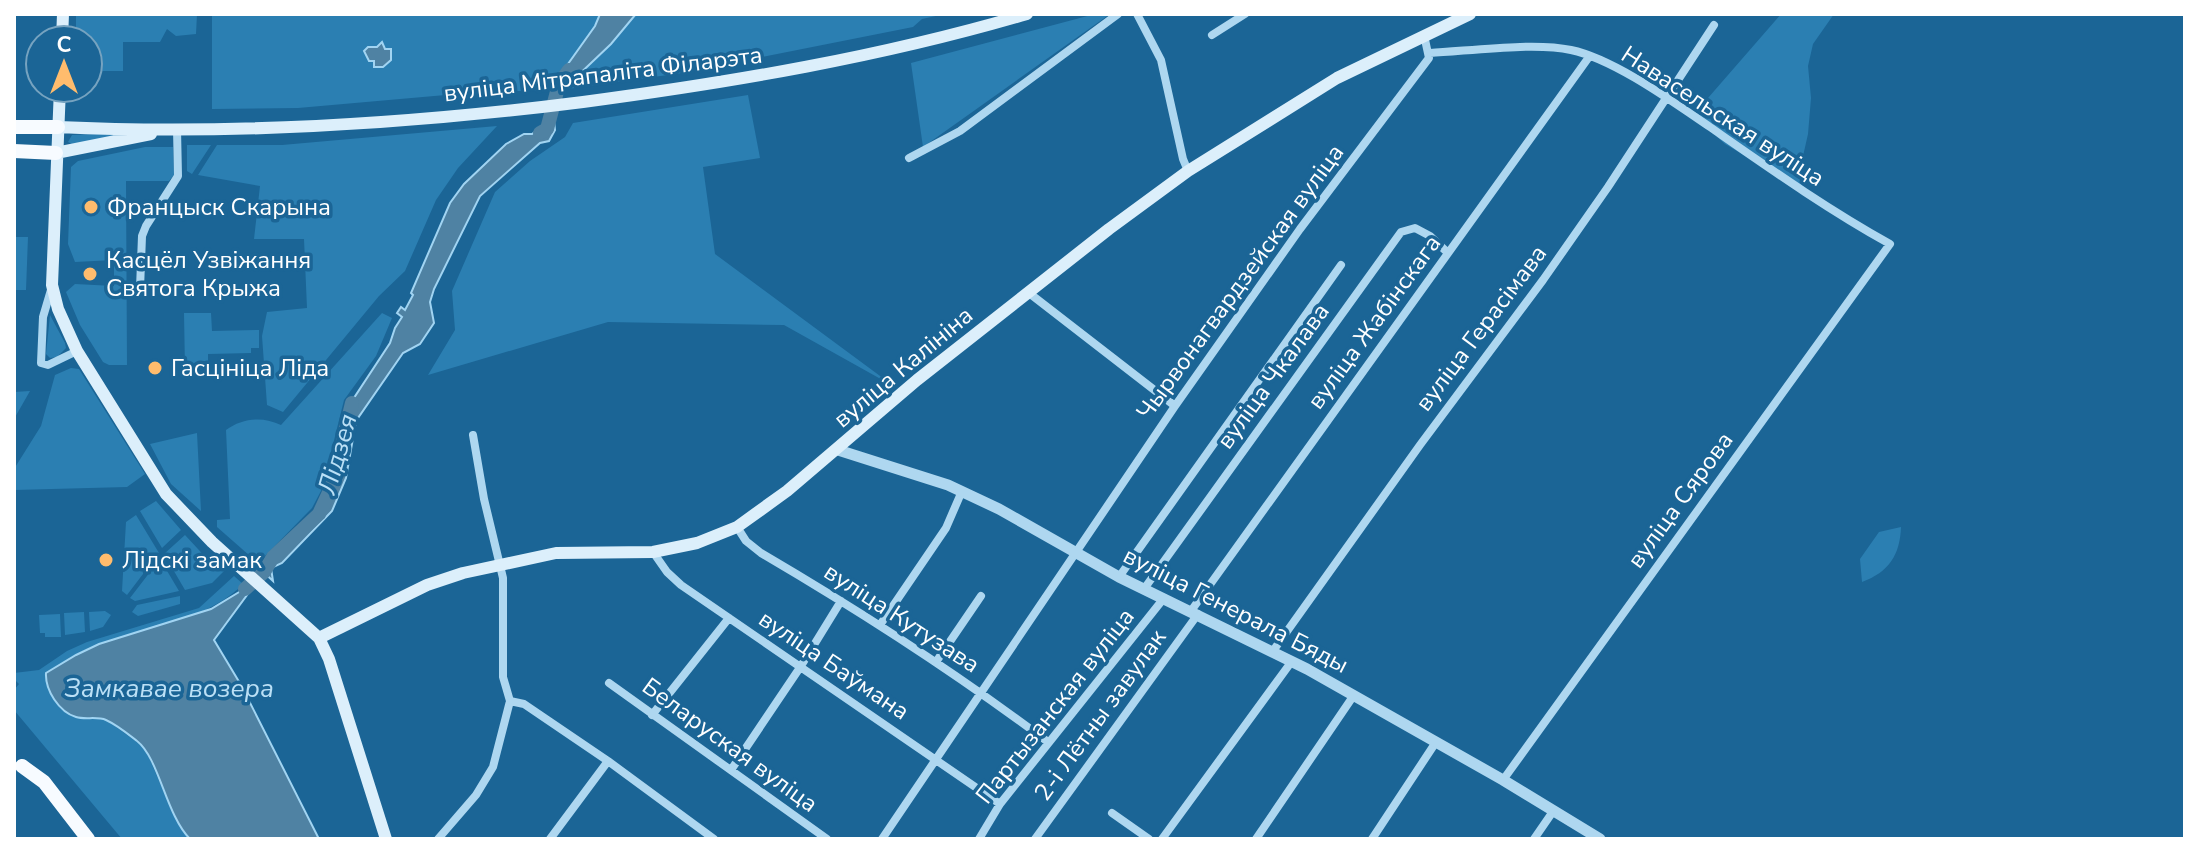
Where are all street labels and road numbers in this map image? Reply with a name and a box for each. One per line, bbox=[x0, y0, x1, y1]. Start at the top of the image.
street label: Навасельская вуліца bbox=[1615, 38, 1831, 194]
street label: вуліца Мітрапаліта Філарэта bbox=[442, 39, 764, 109]
street label: Чырвонагвардзейская вуліца bbox=[1129, 138, 1351, 426]
street label: вуліца Жабінскага bbox=[1300, 228, 1448, 416]
street label: вуліца Герасімава bbox=[1408, 238, 1554, 418]
street label: вуліца Чкалава bbox=[1209, 297, 1337, 455]
street label: вуліца Калініна bbox=[827, 299, 979, 435]
street label: вуліца Сярова bbox=[1620, 425, 1740, 575]
street label: вуліца Генерала Бяды bbox=[1118, 539, 1354, 681]
street label: вуліца Кутузава bbox=[818, 556, 986, 680]
street label: Партызанская вуліца bbox=[968, 601, 1142, 811]
street label: вуліца Баўмана bbox=[752, 603, 916, 727]
street label: 2-і Лётны завулак bbox=[1027, 622, 1173, 807]
street label: Беларуская вуліца bbox=[636, 670, 824, 820]

